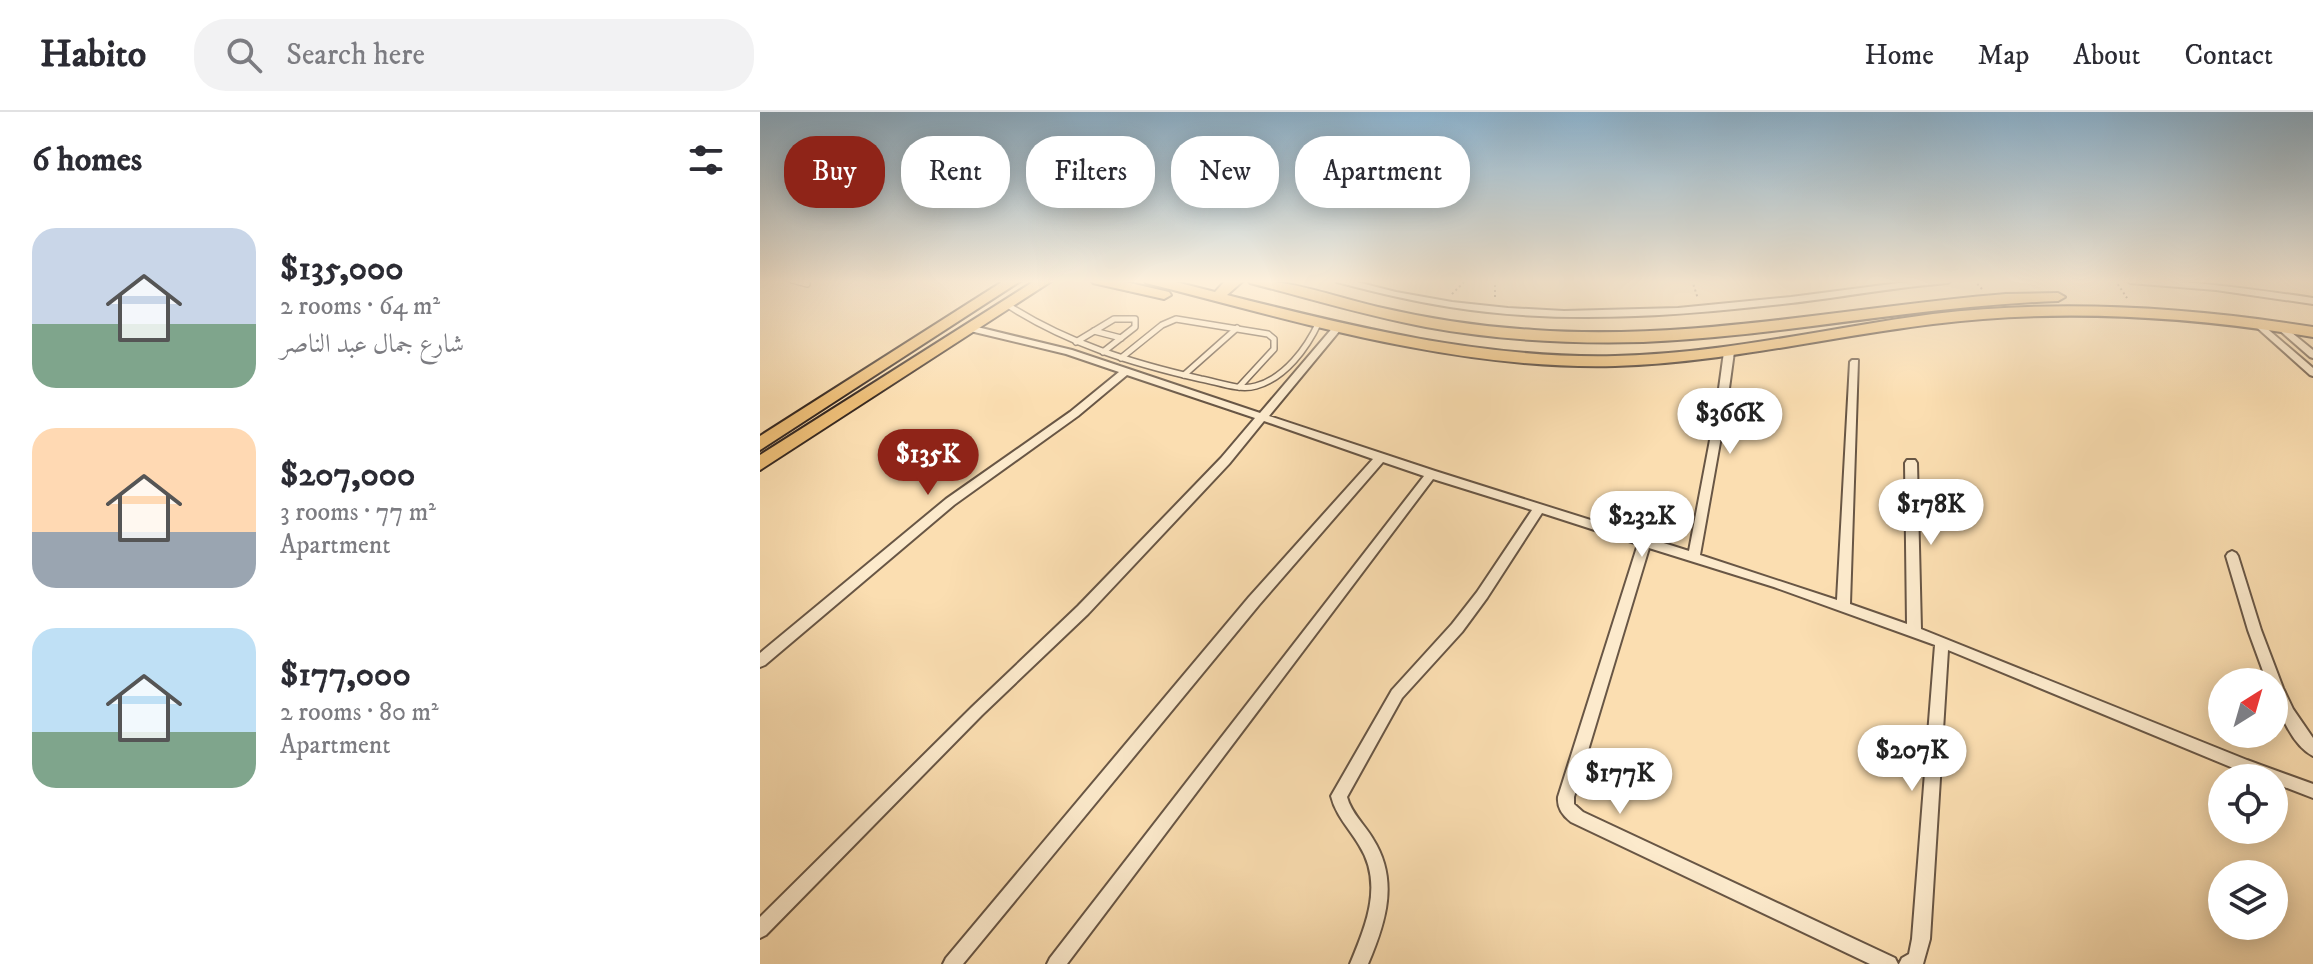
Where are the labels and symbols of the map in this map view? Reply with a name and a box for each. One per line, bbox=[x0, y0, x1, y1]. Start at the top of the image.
pin: $366K bbox=[1674, 388, 1786, 456]
pin: $135K bbox=[872, 429, 984, 497]
pin: $178K bbox=[1875, 479, 1987, 547]
pin: $232K bbox=[1586, 491, 1698, 559]
north arrow bbox=[2208, 668, 2288, 748]
pin: $207K bbox=[1856, 725, 1968, 793]
pin: $177K bbox=[1564, 748, 1676, 816]

